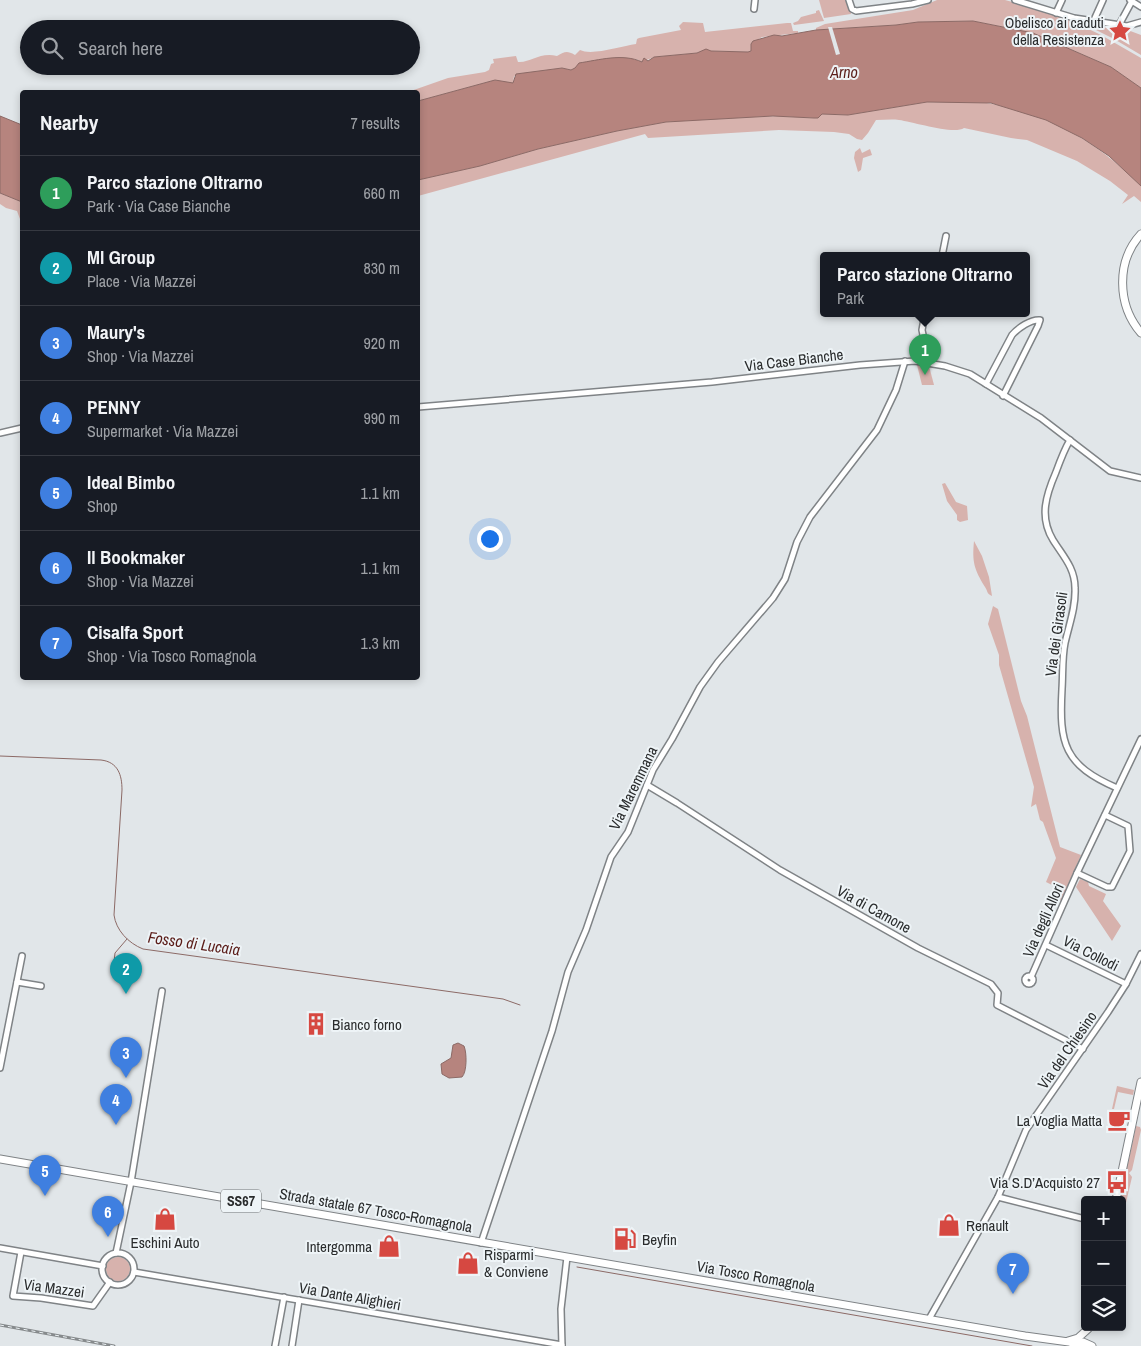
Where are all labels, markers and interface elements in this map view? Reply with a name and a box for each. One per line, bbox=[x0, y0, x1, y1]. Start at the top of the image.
place label: Obelisco ai caduti della Resistenza bbox=[1005, 12, 1104, 50]
place icon: Obelisco ai caduti della Resistenza bbox=[1107, 18, 1133, 44]
search box bbox=[20, 20, 420, 75]
icon: search bbox=[38, 34, 66, 62]
text: Search here bbox=[78, 35, 163, 61]
water label: Arno bbox=[829, 61, 858, 83]
text: Nearby bbox=[40, 108, 98, 137]
text: 7 results bbox=[350, 112, 400, 134]
text: Parco stazione Oltrarno bbox=[87, 169, 263, 195]
text: 1 bbox=[52, 182, 60, 204]
text: 660 m bbox=[364, 182, 400, 204]
text: Park · Via Case Bianche bbox=[87, 195, 230, 217]
text: Ml Group bbox=[87, 244, 155, 270]
popup bbox=[820, 252, 1030, 317]
text: 2 bbox=[52, 257, 60, 279]
text: 830 m bbox=[364, 257, 400, 279]
text: Parco stazione Oltrarno bbox=[837, 261, 1013, 287]
text: Place · Via Mazzei bbox=[87, 270, 196, 292]
text: Park bbox=[837, 287, 864, 309]
text: Maury's bbox=[87, 319, 145, 345]
text: 3 bbox=[52, 332, 60, 354]
text: 920 m bbox=[364, 332, 400, 354]
pin: 1 bbox=[909, 334, 941, 375]
street label: Via Case Bianche bbox=[744, 344, 845, 376]
text: Shop · Via Mazzei bbox=[87, 345, 194, 367]
text: PENNY bbox=[87, 394, 141, 420]
text: 4 bbox=[52, 407, 60, 429]
text: 990 m bbox=[364, 407, 400, 429]
text: Supermarket · Via Mazzei bbox=[87, 420, 238, 442]
text: Ideal Bimbo bbox=[87, 469, 175, 495]
text: 5 bbox=[52, 482, 60, 504]
text: 1.1 km bbox=[361, 482, 400, 504]
text: Shop bbox=[87, 495, 118, 517]
your location bbox=[477, 526, 503, 552]
text: Il Bookmaker bbox=[87, 544, 185, 570]
text: 6 bbox=[52, 557, 60, 579]
text: 1.1 km bbox=[361, 557, 400, 579]
text: Shop · Via Mazzei bbox=[87, 570, 194, 592]
street label: Via dei Girasoli bbox=[1040, 590, 1072, 678]
text: Cisalfa Sport bbox=[87, 619, 183, 645]
text: 7 bbox=[52, 632, 60, 654]
text: 1.3 km bbox=[361, 632, 400, 654]
text: Shop · Via Tosco Romagnola bbox=[87, 645, 257, 667]
street label: Via Maremmana bbox=[604, 742, 662, 833]
street label: Via di Camone bbox=[833, 880, 915, 938]
street label: Via degli Allori bbox=[1017, 880, 1069, 960]
water label: Fosso di Lucaia bbox=[146, 926, 242, 960]
street label: Via Collodi bbox=[1060, 930, 1122, 976]
pin: 2 bbox=[110, 953, 142, 994]
street label: Via del Chiesino bbox=[1032, 1007, 1102, 1093]
building icon: Bianco forno bbox=[303, 1011, 329, 1037]
place label: Bianco forno bbox=[332, 1014, 402, 1035]
pin: 3 bbox=[110, 1037, 142, 1078]
pin: 4 bbox=[100, 1084, 132, 1125]
cafe icon: La Voglia Matta bbox=[1106, 1107, 1132, 1133]
place label: La Voglia Matta bbox=[1017, 1110, 1102, 1131]
pin: 5 bbox=[29, 1155, 61, 1196]
bus stop icon: Via S.D’Acquisto 27 bbox=[1104, 1169, 1130, 1195]
place label: Via S.D’Acquisto 27 bbox=[990, 1172, 1100, 1193]
street label: Strada statale 67 Tosco-Romagnola bbox=[278, 1183, 474, 1237]
road number: SS67 bbox=[221, 1190, 261, 1212]
pin: 6 bbox=[92, 1196, 124, 1237]
map controls bbox=[1081, 1196, 1126, 1331]
button: + bbox=[1081, 1196, 1126, 1241]
shop icon: Eschini Auto bbox=[152, 1206, 178, 1232]
shop icon: Renault bbox=[936, 1212, 962, 1238]
place label: Renault bbox=[966, 1215, 1009, 1236]
fuel station icon: Beyfin bbox=[612, 1226, 638, 1252]
place label: Beyfin bbox=[642, 1229, 677, 1250]
place label: Eschini Auto bbox=[130, 1232, 200, 1253]
shop icon: Intergomma bbox=[376, 1233, 402, 1259]
place label: Intergomma bbox=[306, 1236, 372, 1257]
button: − bbox=[1081, 1241, 1126, 1286]
place label: Risparmi & Conviene bbox=[484, 1244, 548, 1282]
shop icon: Risparmi & Conviene bbox=[455, 1250, 481, 1276]
pin: 7 bbox=[997, 1253, 1029, 1294]
street label: Via Tosco Romagnola bbox=[695, 1255, 817, 1297]
street label: Via Mazzei bbox=[22, 1273, 86, 1303]
street label: Via Dante Alighieri bbox=[297, 1277, 403, 1315]
button: layers bbox=[1081, 1286, 1126, 1331]

